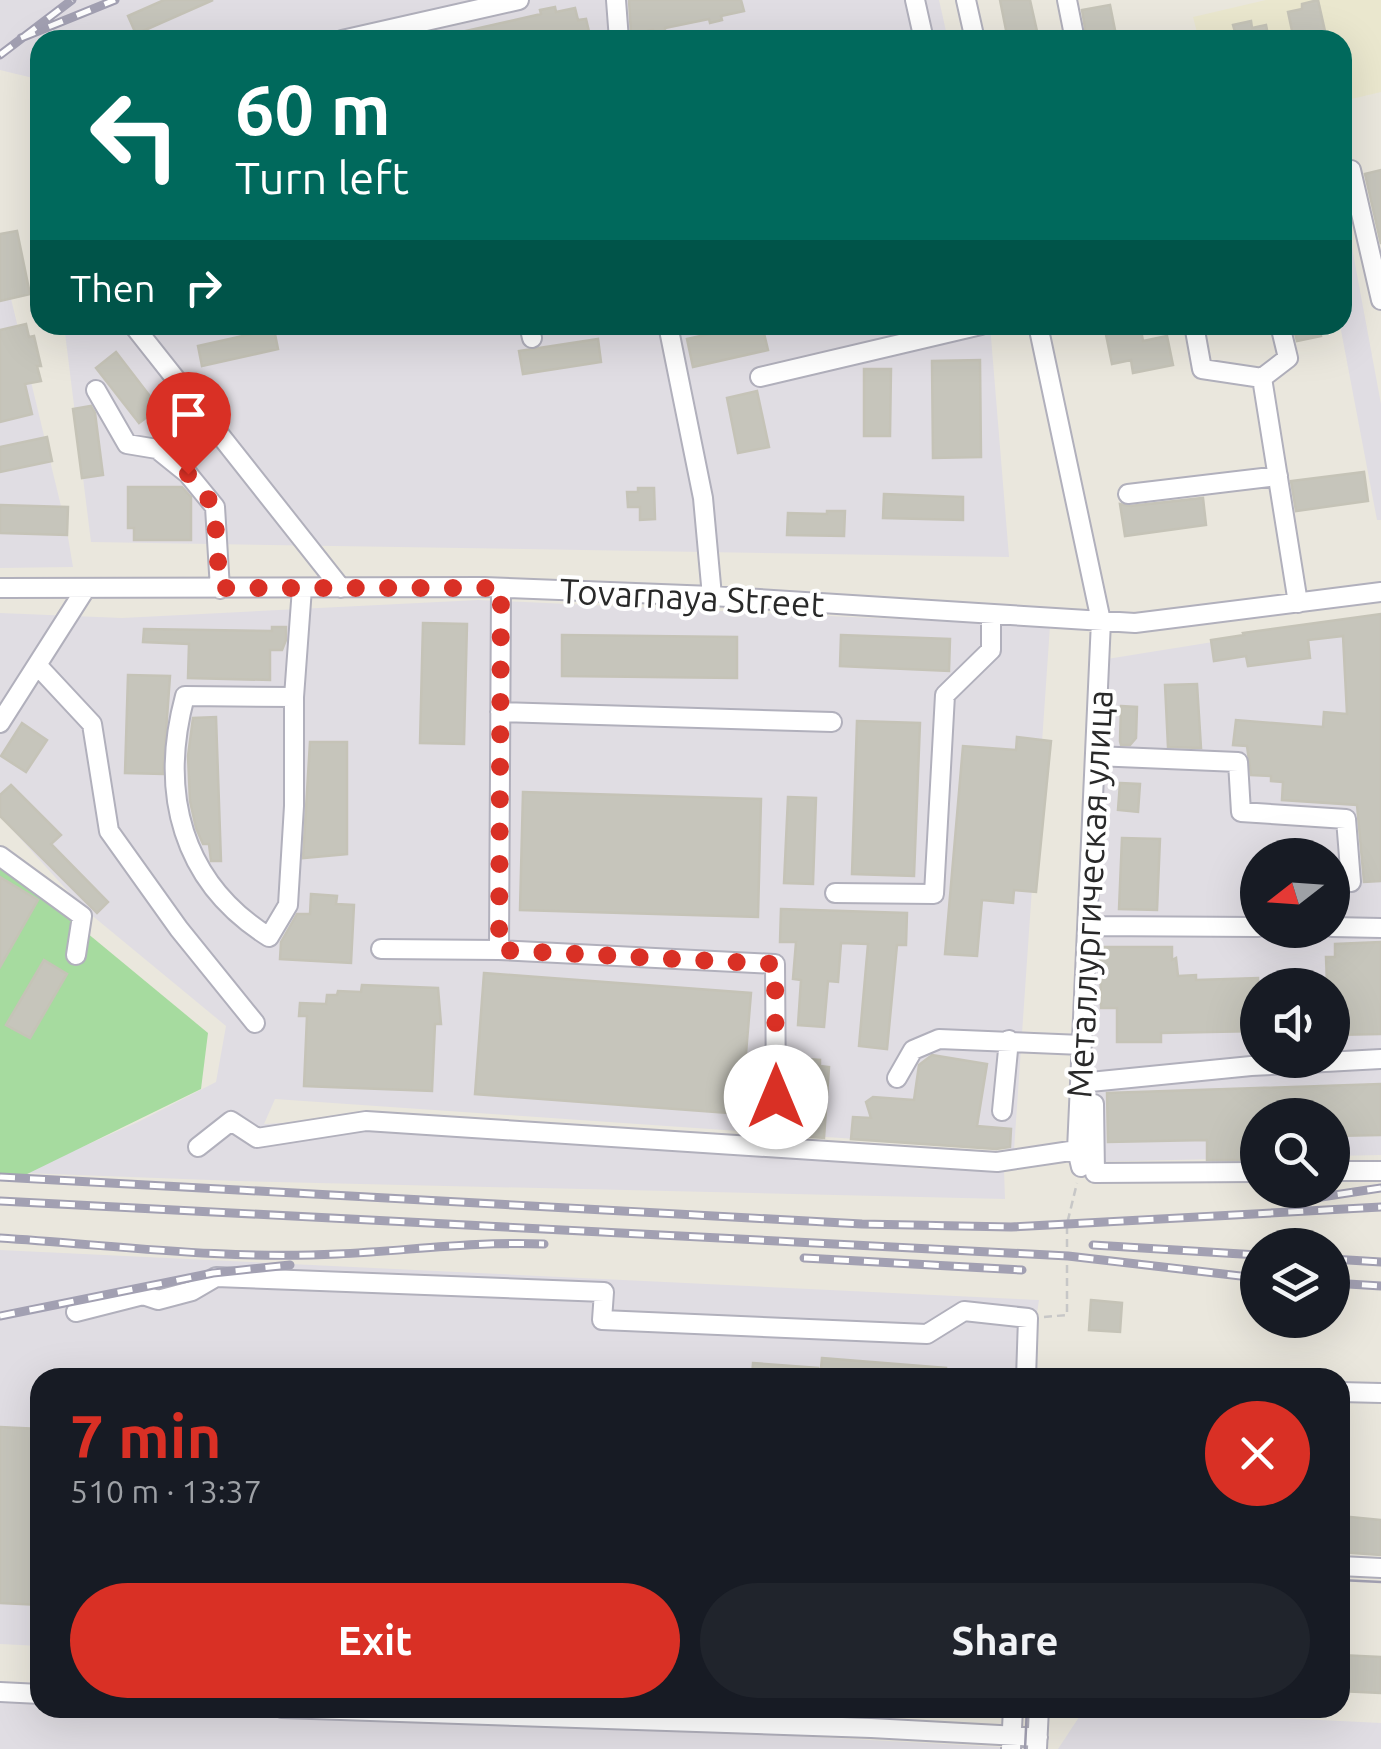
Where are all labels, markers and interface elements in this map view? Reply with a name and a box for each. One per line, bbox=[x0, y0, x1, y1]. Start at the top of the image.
icon: left bbox=[70, 70, 200, 200]
text: 60 m bbox=[235, 70, 391, 148]
text: Turn left bbox=[235, 152, 409, 203]
icon: right bbox=[176, 260, 231, 315]
text: Then bbox=[70, 267, 156, 309]
pin bbox=[146, 372, 231, 475]
icon: arrive bbox=[161, 387, 216, 442]
street label: Tovarnaya Street bbox=[559, 570, 826, 624]
street label: Металлургическая улица bbox=[1058, 689, 1120, 1099]
north arrow bbox=[1240, 838, 1350, 948]
map controls bbox=[1240, 838, 1350, 1338]
button: sound bbox=[1240, 968, 1350, 1078]
position arrow bbox=[724, 1045, 828, 1149]
button: search bbox=[1240, 1098, 1350, 1208]
button: layers bbox=[1240, 1228, 1350, 1338]
button: close bbox=[1205, 1401, 1310, 1506]
text: 7 min bbox=[70, 1402, 222, 1469]
text: 510 m · 13:37 bbox=[70, 1473, 262, 1509]
button: Exit bbox=[70, 1583, 680, 1698]
button: Share bbox=[700, 1583, 1310, 1698]

